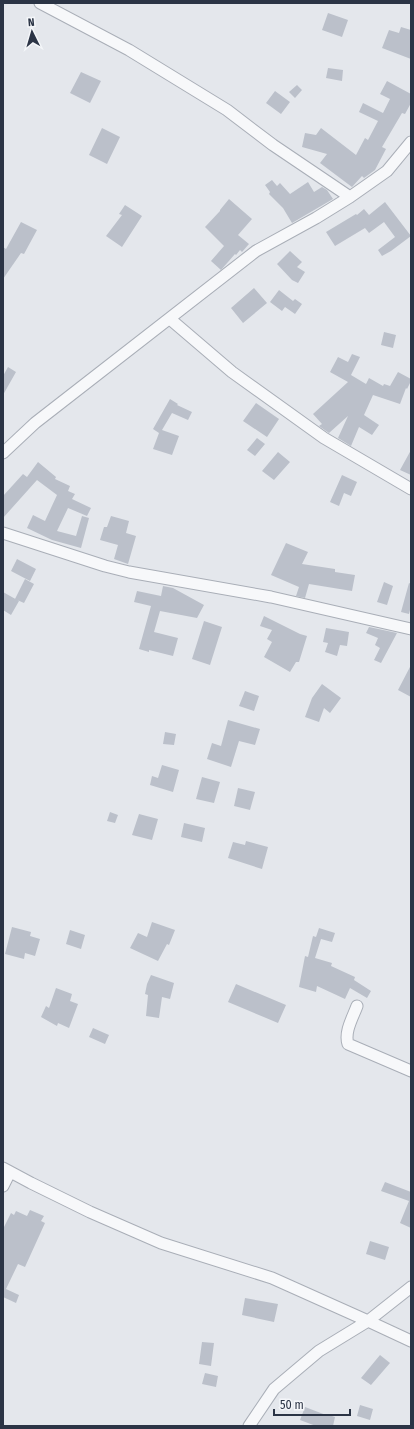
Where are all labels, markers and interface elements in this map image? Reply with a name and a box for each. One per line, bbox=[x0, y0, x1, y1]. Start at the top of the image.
north arrow bbox=[12, 12, 52, 52]
text: N bbox=[27, 16, 35, 29]
scale bar bbox=[274, 1391, 350, 1417]
text: 50 m bbox=[280, 1398, 304, 1412]

